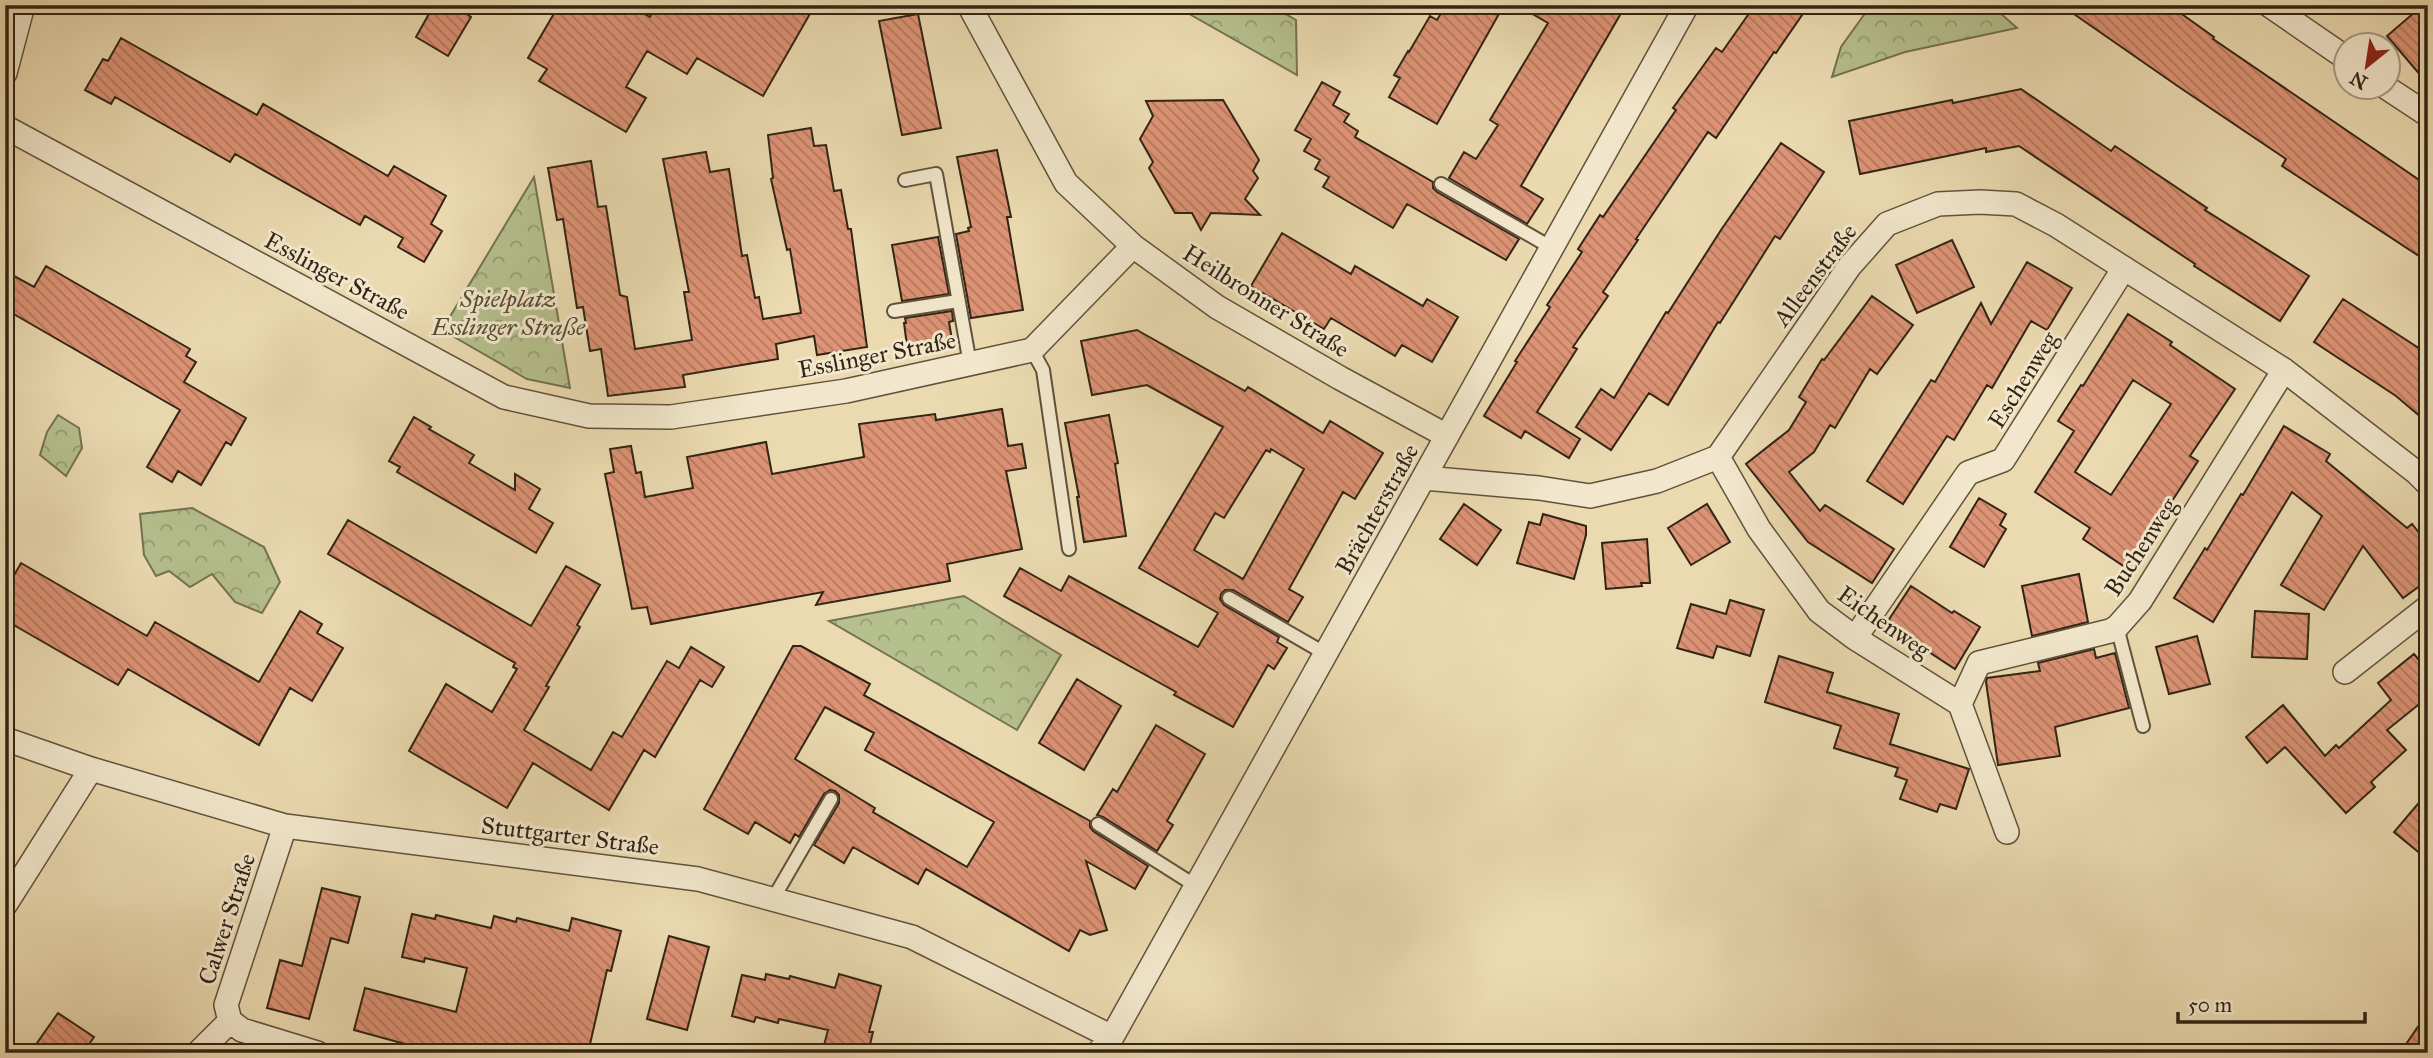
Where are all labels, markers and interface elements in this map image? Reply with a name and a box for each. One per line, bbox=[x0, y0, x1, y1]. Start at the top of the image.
north arrow bbox=[2332, 32, 2402, 102]
text: N bbox=[2346, 66, 2371, 94]
street label: Alleenstraße bbox=[1766, 218, 1863, 333]
street label: Esslinger Straße bbox=[259, 225, 415, 327]
street label: Heilbronner Straße bbox=[1177, 238, 1355, 364]
park label: Spielplatz Esslinger Straße bbox=[430, 284, 586, 342]
street label: Esslinger Straße bbox=[796, 325, 958, 385]
street label: Eschenweg bbox=[1981, 325, 2065, 434]
street label: Brächterstraße bbox=[1329, 439, 1425, 579]
street label: Buchenweg bbox=[2098, 491, 2184, 602]
street label: Eichenweg bbox=[1832, 579, 1937, 665]
street label: Stuttgarter Straße bbox=[479, 810, 661, 862]
street label: Calwer Straße bbox=[192, 850, 262, 988]
scale bar bbox=[2178, 981, 2365, 1025]
text: 50 m bbox=[2188, 992, 2233, 1018]

